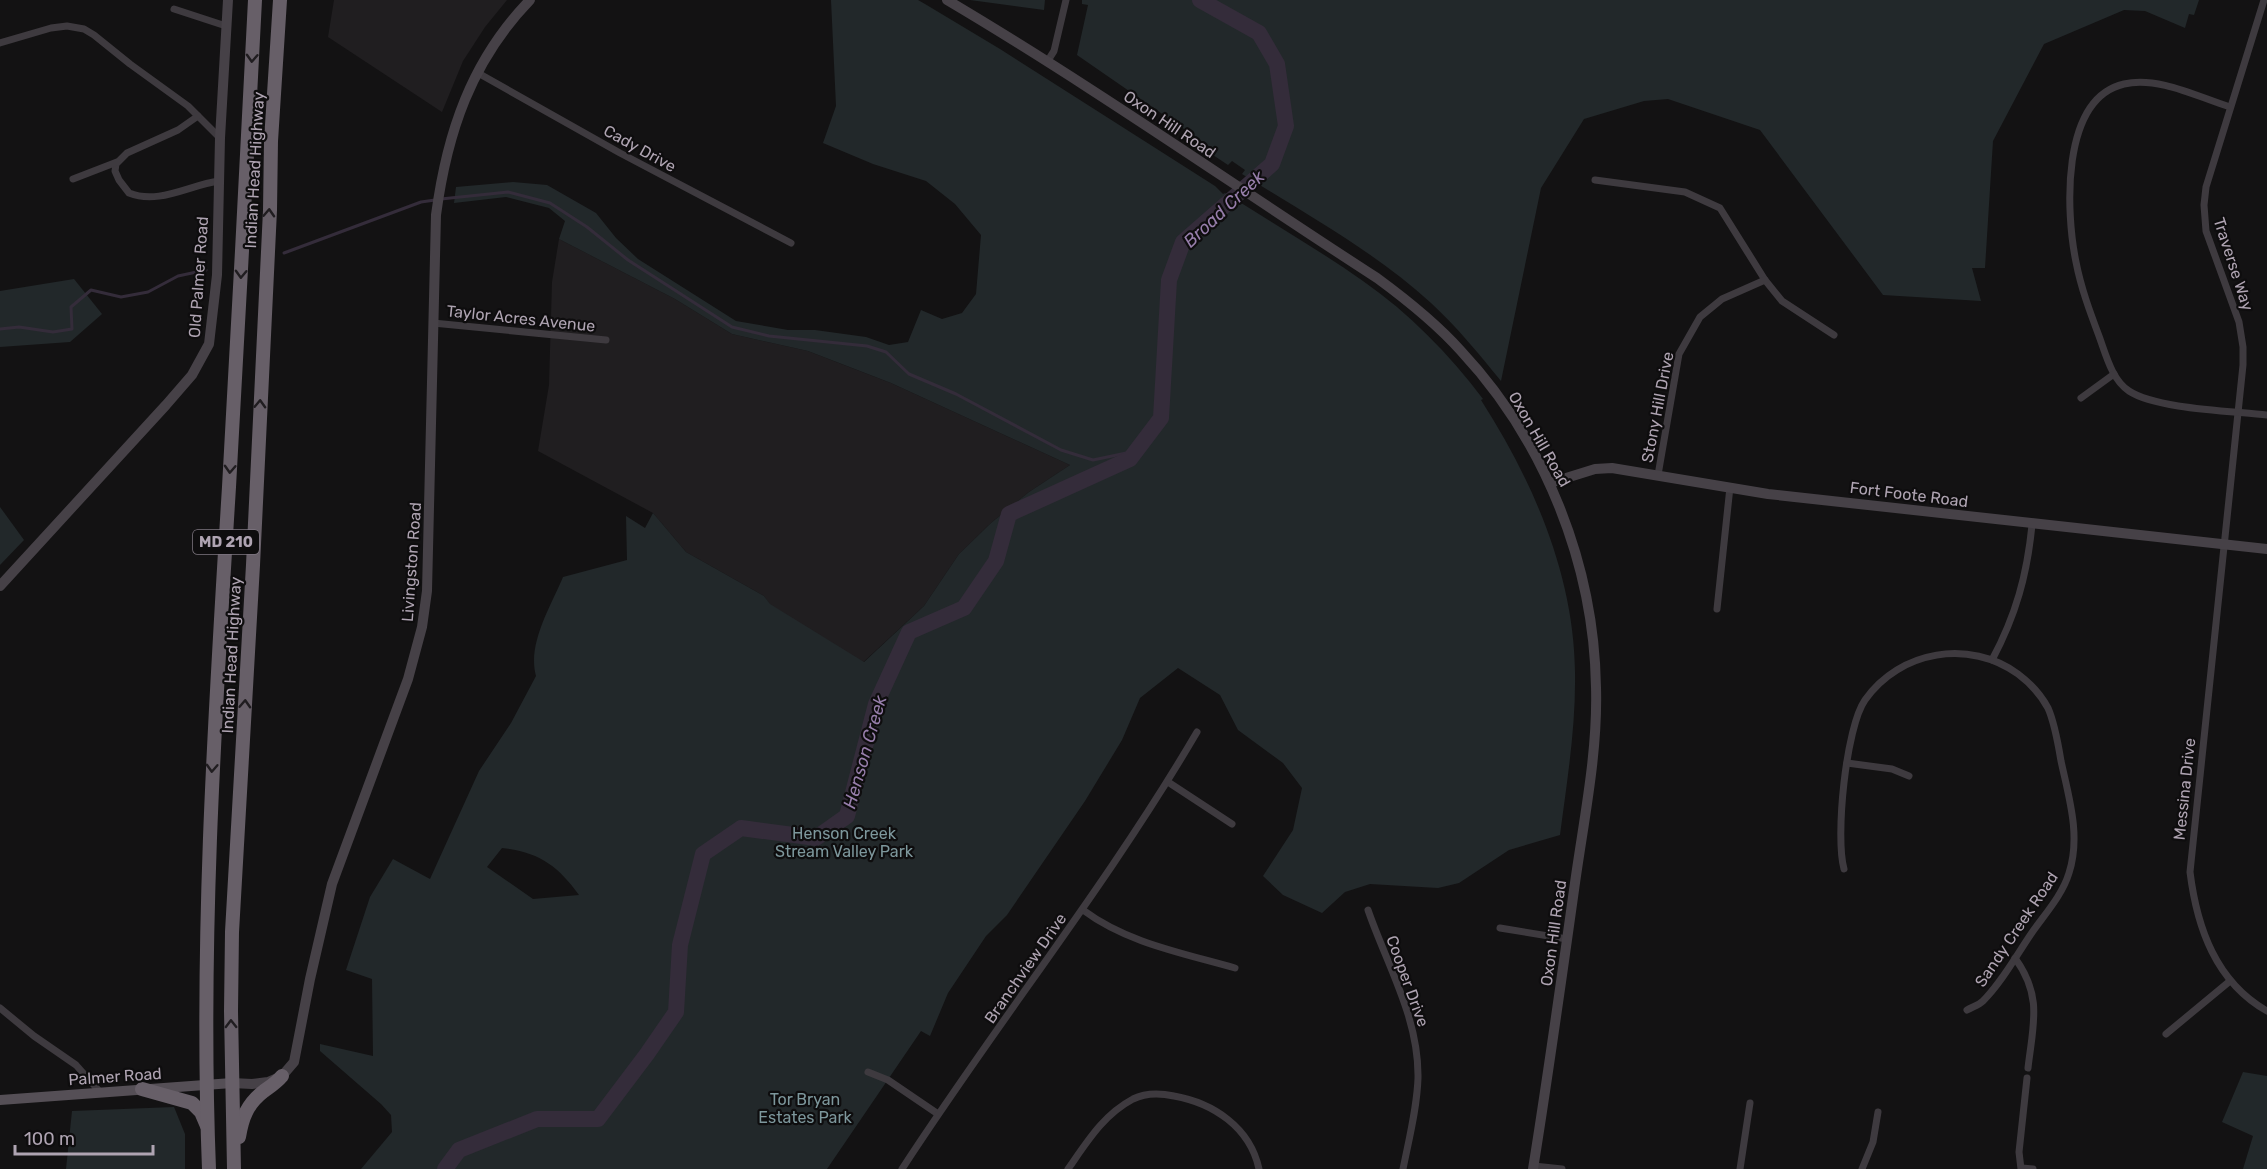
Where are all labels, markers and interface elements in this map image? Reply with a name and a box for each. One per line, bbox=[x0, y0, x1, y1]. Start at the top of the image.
one-way arrow bbox=[245, 54, 258, 63]
street label: Oxon Hill Road bbox=[1120, 87, 1219, 162]
street label: Indian Head Highway bbox=[241, 91, 268, 249]
street label: Cady Drive bbox=[600, 121, 679, 176]
water label: Broad Creek bbox=[1179, 165, 1270, 252]
one-way arrow bbox=[263, 208, 276, 217]
street label: Traverse Way bbox=[2210, 215, 2258, 313]
street label: Old Palmer Road bbox=[185, 216, 212, 338]
one-way arrow bbox=[234, 270, 247, 279]
street label: Taylor Acres Avenue bbox=[446, 301, 596, 336]
street label: Stony Hill Drive bbox=[1637, 350, 1678, 464]
street label: Oxon Hill Road bbox=[1505, 388, 1575, 490]
one-way arrow bbox=[254, 399, 266, 408]
one-way arrow bbox=[224, 464, 237, 473]
street label: Fort Foote Road bbox=[1849, 478, 1969, 511]
street label: Livingston Road bbox=[398, 502, 425, 623]
road number: MD 210 bbox=[193, 530, 259, 554]
street label: Indian Head Highway bbox=[218, 576, 245, 734]
water label: Henson Creek bbox=[838, 692, 892, 811]
one-way arrow bbox=[239, 699, 252, 708]
street label: Messina Drive bbox=[2170, 737, 2199, 841]
one-way arrow bbox=[206, 764, 219, 773]
park label: Henson Creek Stream Valley Park bbox=[775, 824, 914, 861]
street label: Sandy Creek Road bbox=[1971, 868, 2062, 990]
street label: Oxon Hill Road bbox=[1537, 879, 1570, 987]
street label: Branchview Drive bbox=[980, 910, 1070, 1027]
street label: Cooper Drive bbox=[1382, 933, 1433, 1029]
one-way arrow bbox=[225, 1020, 237, 1029]
street label: Palmer Road bbox=[68, 1064, 162, 1089]
park label: Tor Bryan Estates Park bbox=[758, 1090, 852, 1127]
scale bar bbox=[15, 1118, 153, 1156]
text: 100 m bbox=[24, 1128, 75, 1150]

